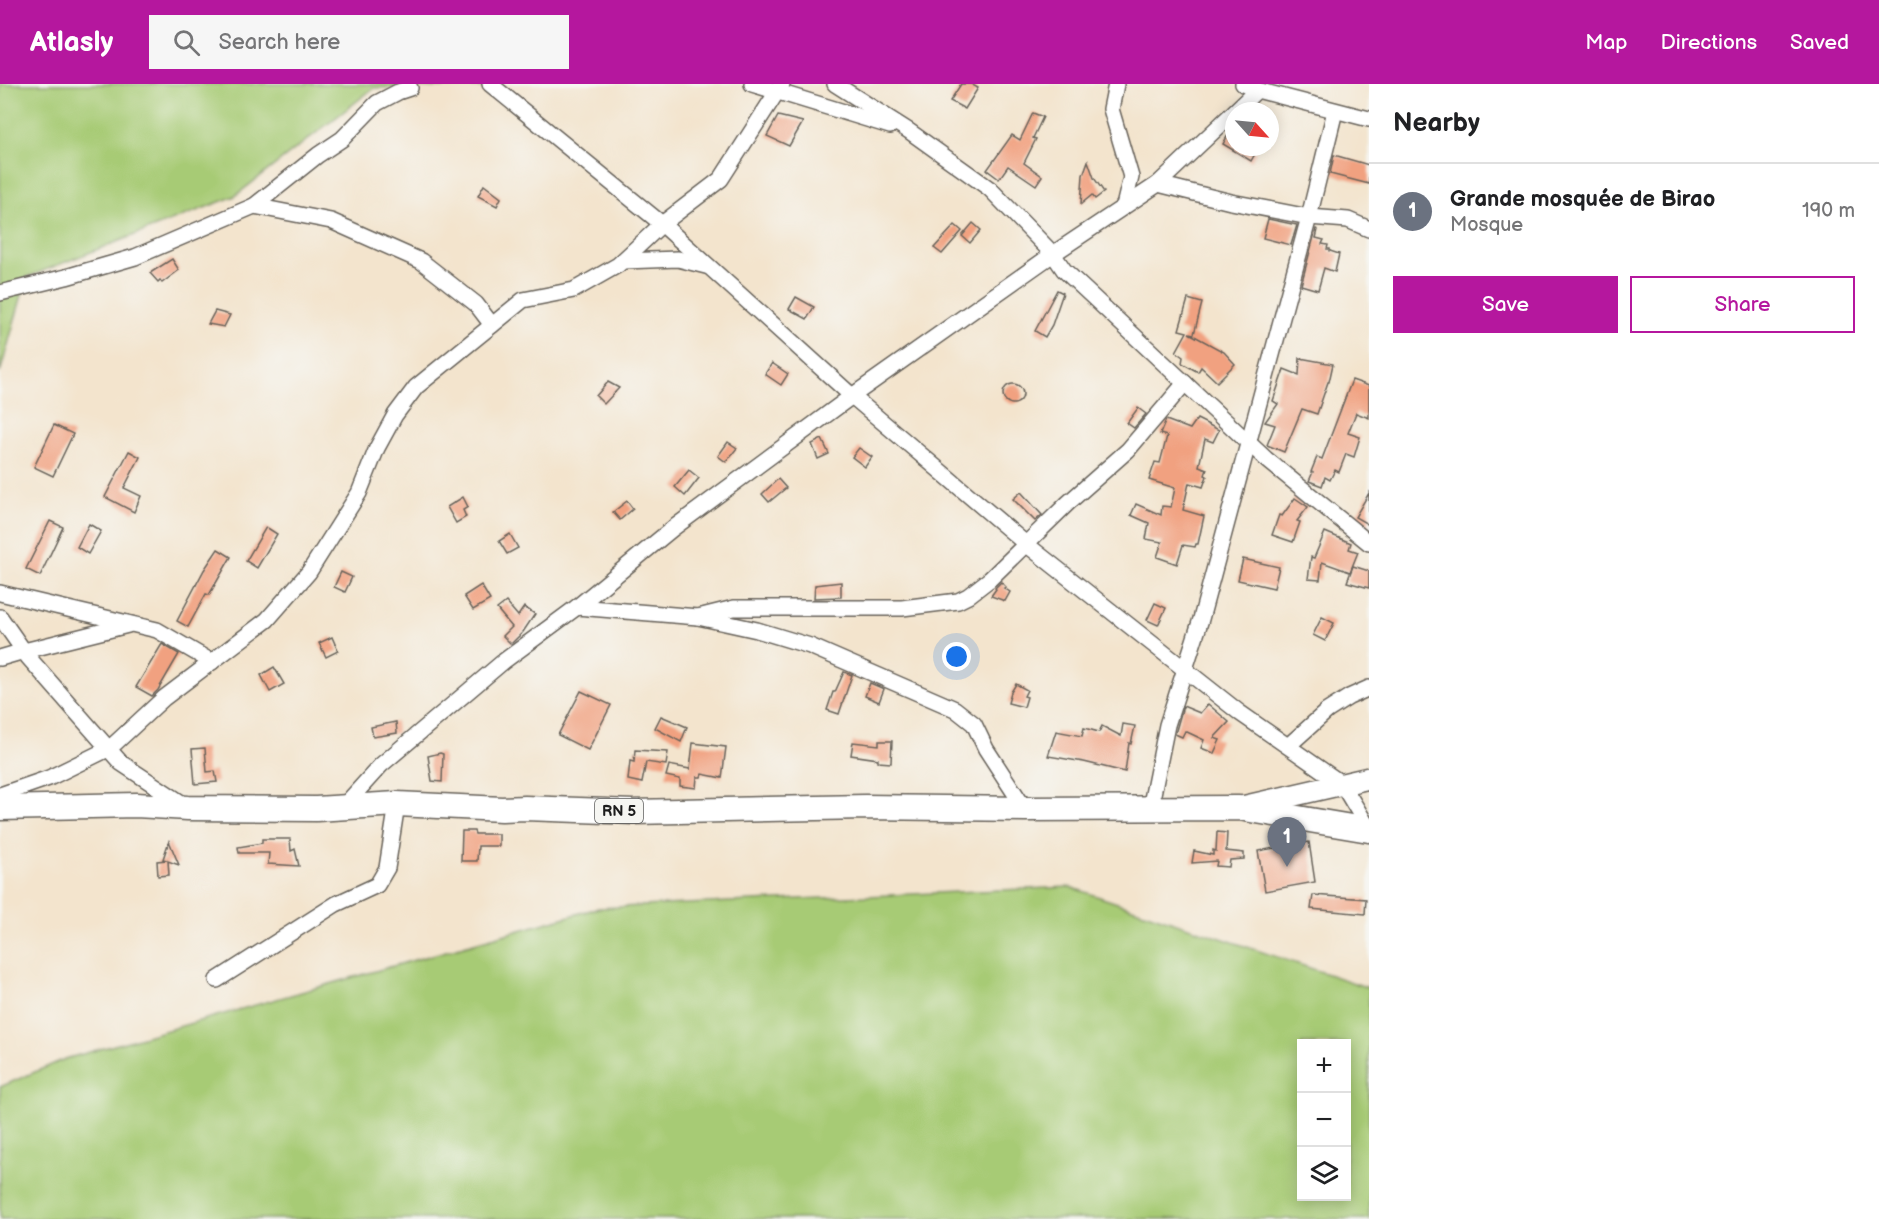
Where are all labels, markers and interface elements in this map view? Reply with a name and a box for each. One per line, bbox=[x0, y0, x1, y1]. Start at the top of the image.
search box bbox=[149, 15, 569, 69]
text: Atlasly bbox=[30, 26, 113, 59]
icon: search bbox=[170, 26, 203, 59]
text: Search here bbox=[218, 29, 340, 56]
text: Map bbox=[1585, 30, 1628, 55]
text: Directions bbox=[1661, 30, 1757, 55]
text: Saved bbox=[1790, 30, 1849, 55]
north arrow bbox=[1225, 102, 1279, 156]
text: Nearby bbox=[1393, 108, 1480, 139]
text: Grande mosquée de Birao bbox=[1450, 186, 1715, 213]
text: 1 bbox=[1408, 199, 1417, 223]
text: 190 m bbox=[1802, 199, 1855, 223]
text: Mosque bbox=[1450, 213, 1523, 237]
button: Save bbox=[1393, 276, 1618, 333]
button: Share bbox=[1630, 276, 1855, 333]
your location bbox=[942, 642, 971, 671]
road number: RN 5 bbox=[595, 799, 643, 823]
pin: 1 bbox=[1268, 818, 1306, 867]
map controls bbox=[1297, 1039, 1351, 1201]
button: + bbox=[1297, 1039, 1351, 1093]
button: − bbox=[1297, 1093, 1351, 1147]
button: layers bbox=[1297, 1147, 1351, 1201]

